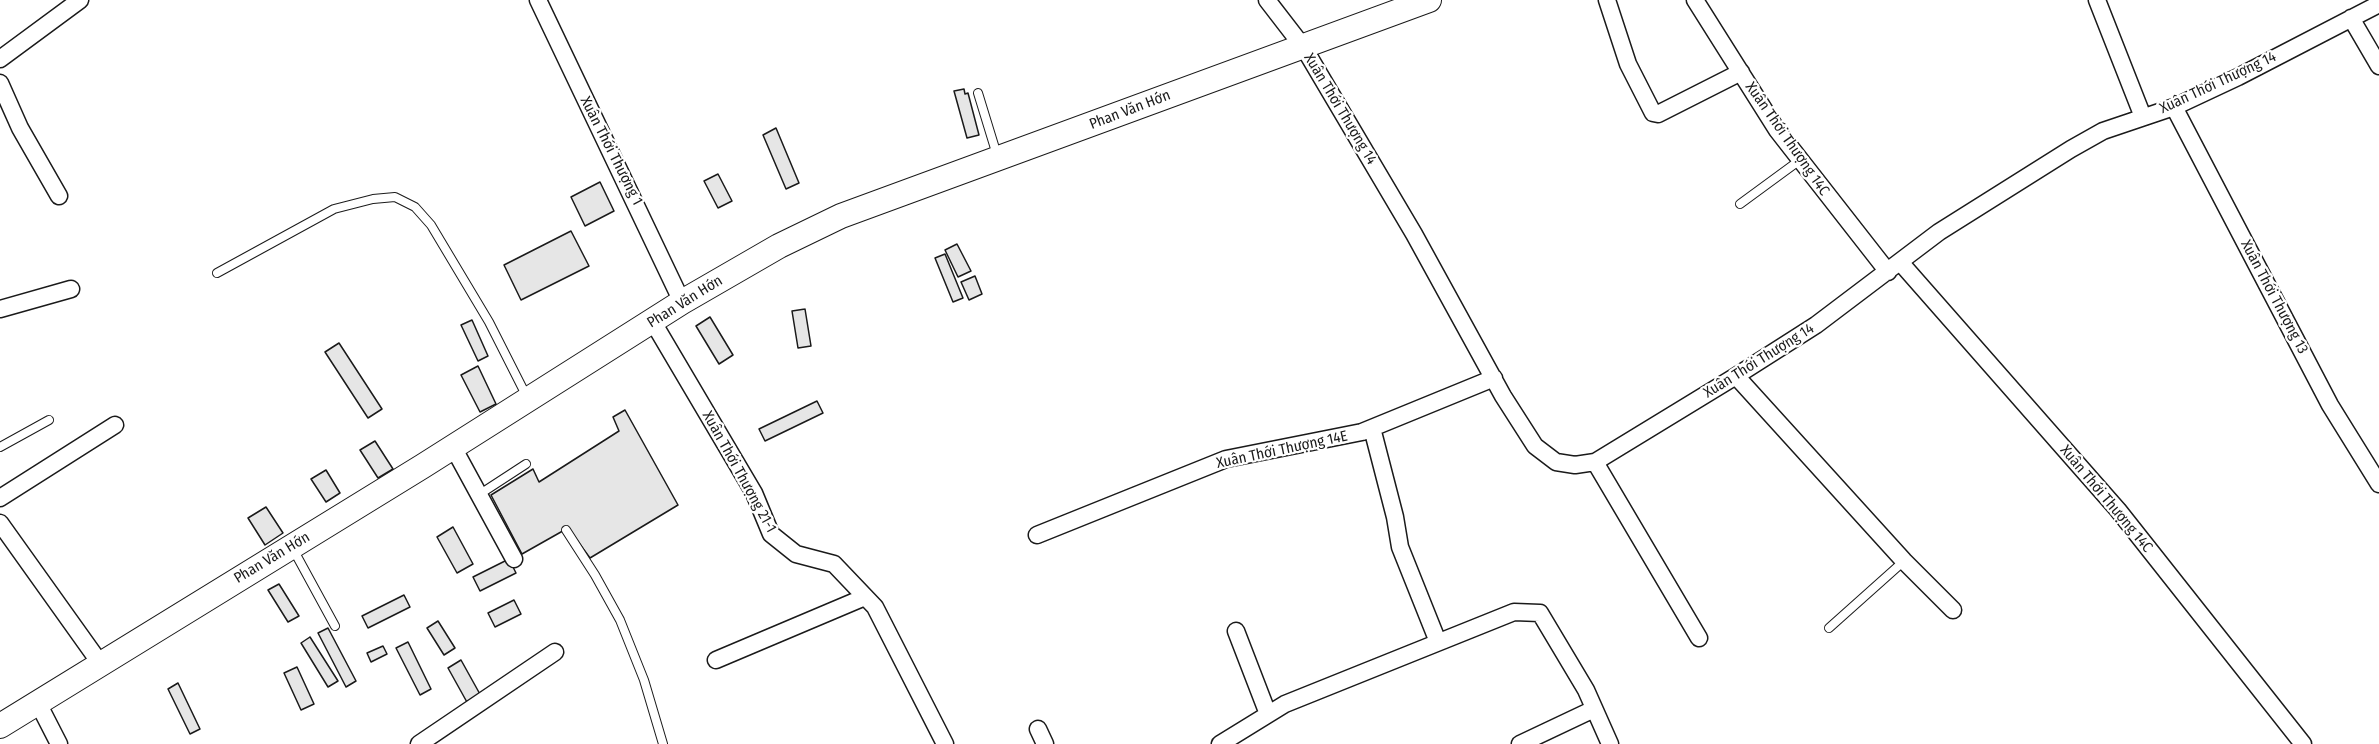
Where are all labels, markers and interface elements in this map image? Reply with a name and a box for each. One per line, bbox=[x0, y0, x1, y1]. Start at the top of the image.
street label: Xuân Thới Thượng 14 bbox=[2157, 48, 2279, 118]
street label: Xuân Thới Thượng 14 bbox=[1300, 50, 1380, 168]
street label: Xuân Thới Thượng 14C bbox=[1741, 79, 1833, 199]
street label: Phan Văn Hớn bbox=[1087, 86, 1173, 134]
street label: Xuân Thới Thượng 1 bbox=[576, 94, 646, 208]
street label: Xuân Thới Thượng 13 bbox=[2236, 237, 2312, 357]
street label: Phan Văn Hớn bbox=[644, 272, 726, 332]
street label: Xuân Thới Thượng 14 bbox=[1701, 320, 1817, 402]
street label: Xuân Thới Thượng 21-1 bbox=[698, 408, 780, 536]
street label: Xuân Thới Thượng 14E bbox=[1215, 427, 1349, 473]
street label: Xuân Thới Thượng 14C bbox=[2056, 442, 2156, 556]
street label: Phan Văn Hớn bbox=[231, 528, 313, 588]

